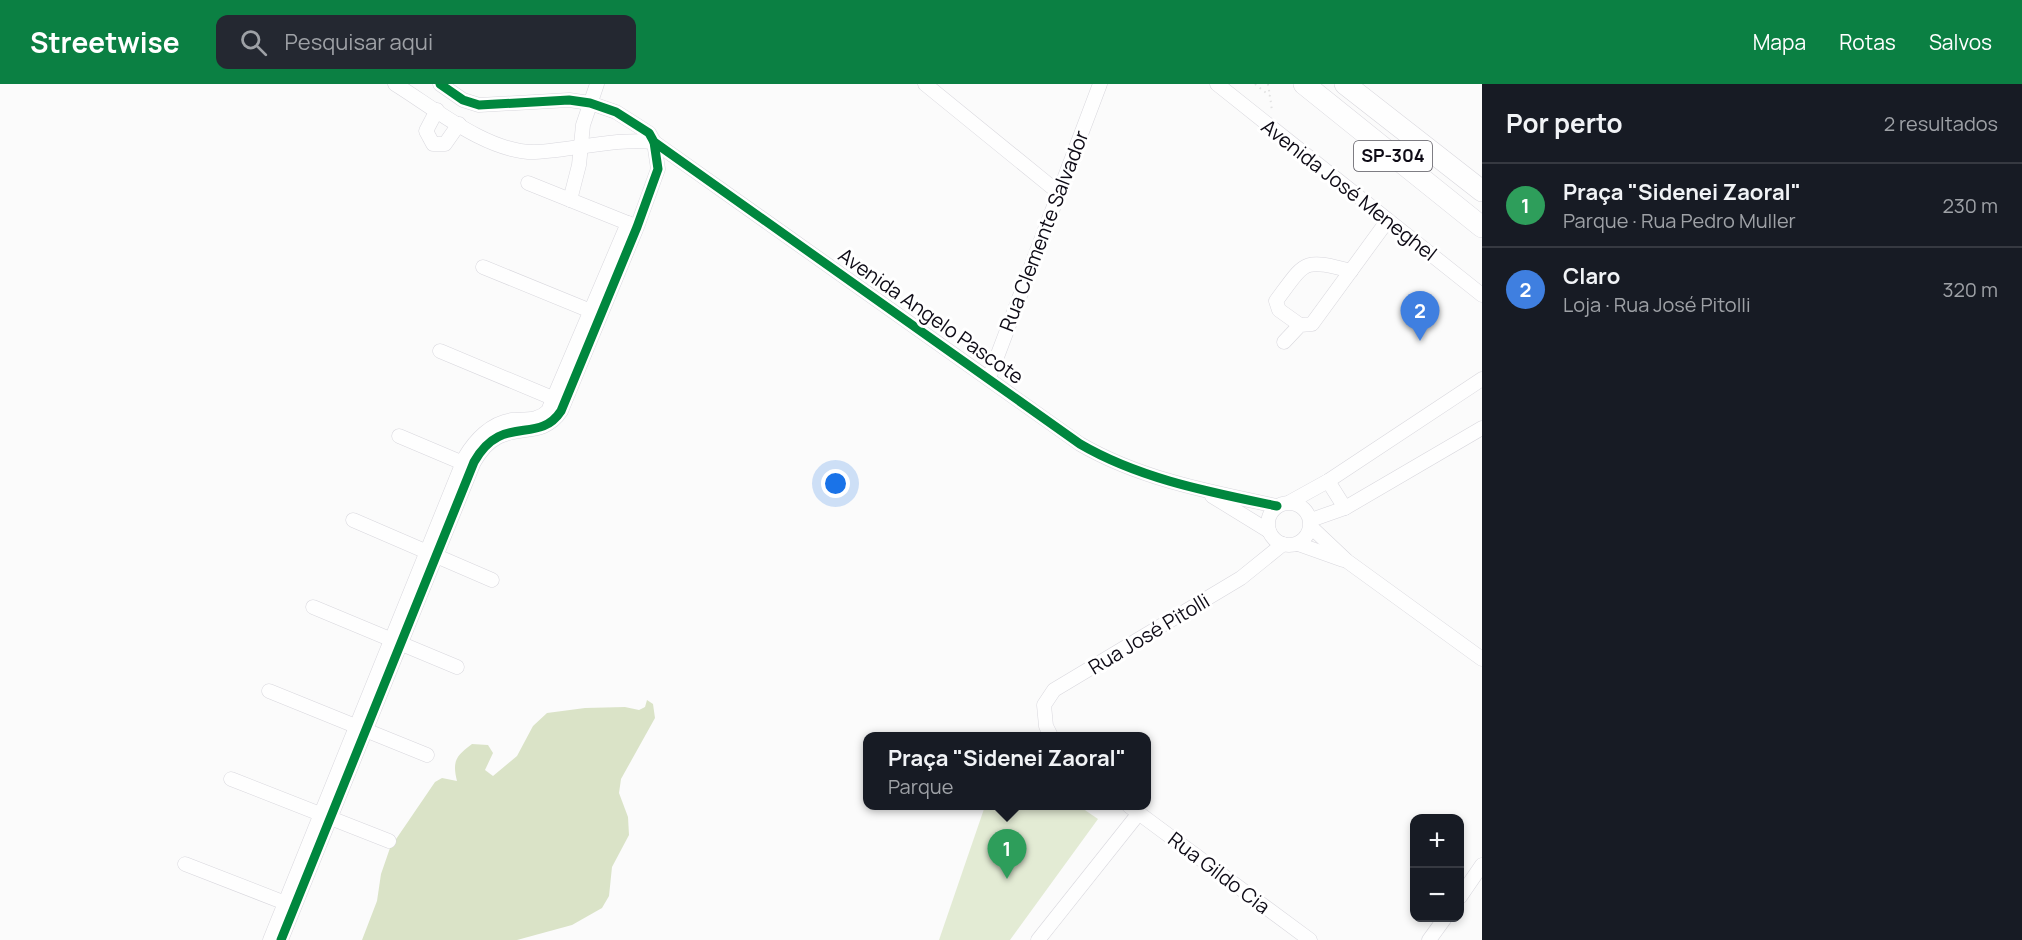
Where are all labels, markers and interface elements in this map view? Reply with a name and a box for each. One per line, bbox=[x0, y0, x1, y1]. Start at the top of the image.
search box bbox=[216, 15, 636, 69]
text: Streetwise bbox=[30, 23, 180, 61]
icon: search bbox=[237, 26, 270, 59]
text: Pesquisar aqui bbox=[285, 27, 433, 57]
text: Mapa bbox=[1753, 28, 1806, 56]
text: Rotas bbox=[1839, 28, 1896, 56]
text: Salvos bbox=[1929, 28, 1992, 56]
text: Por perto bbox=[1506, 105, 1623, 141]
text: 2 resultados bbox=[1884, 110, 1998, 137]
street label: Avenida José Meneghel bbox=[1256, 113, 1443, 267]
street label: Rua Clemente Salvador bbox=[993, 127, 1094, 335]
road number: SP-304 bbox=[1354, 141, 1432, 171]
text: Praça "Sidenei Zaoral" bbox=[1563, 177, 1801, 207]
text: 1 bbox=[1521, 192, 1530, 219]
text: 230 m bbox=[1942, 192, 1998, 219]
text: Parque · Rua Pedro Muller bbox=[1563, 207, 1796, 234]
street label: Avenida Angelo Pascote bbox=[833, 241, 1029, 390]
text: Claro bbox=[1563, 261, 1620, 291]
text: 2 bbox=[1520, 276, 1531, 303]
text: 320 m bbox=[1942, 276, 1998, 303]
text: Loja · Rua José Pitolli bbox=[1563, 291, 1751, 318]
pin: 2 bbox=[1400, 292, 1440, 341]
your location bbox=[821, 469, 850, 498]
street label: Rua José Pitolli bbox=[1083, 587, 1214, 680]
popup bbox=[863, 732, 1151, 810]
text: Praça "Sidenei Zaoral" bbox=[888, 743, 1126, 773]
text: Parque bbox=[888, 773, 953, 800]
map controls bbox=[1410, 814, 1464, 922]
button: + bbox=[1410, 814, 1464, 868]
street label: Rua Gildo Cia bbox=[1163, 825, 1276, 920]
pin: 1 bbox=[988, 830, 1026, 879]
button: − bbox=[1410, 868, 1464, 922]

